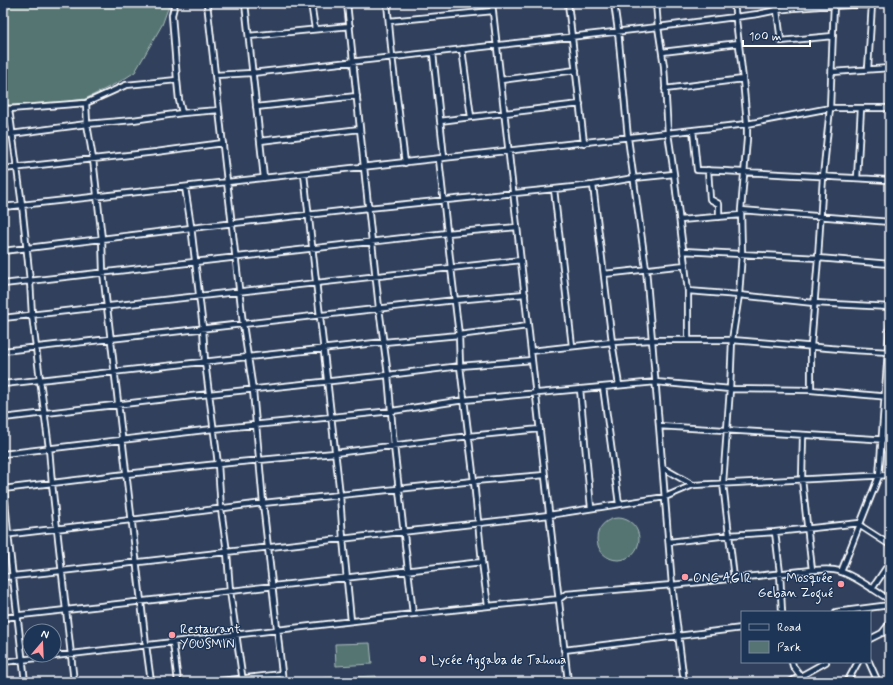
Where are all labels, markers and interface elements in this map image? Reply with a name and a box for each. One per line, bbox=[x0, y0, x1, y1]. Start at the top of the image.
scale bar bbox=[743, 22, 810, 48]
text: 100 m bbox=[749, 29, 781, 45]
place label: ONG AGIR bbox=[693, 570, 752, 587]
place label: Mosquée Geban Zogué bbox=[758, 570, 833, 604]
marker: ONG AGIR bbox=[680, 572, 690, 582]
marker: Mosquée Geban Zogué bbox=[836, 579, 846, 589]
legend bbox=[741, 611, 871, 663]
text: Road bbox=[777, 620, 801, 636]
place label: Restaurant YOUSMIN bbox=[180, 621, 240, 653]
north arrow bbox=[22, 623, 62, 663]
text: N bbox=[39, 627, 51, 642]
marker: Restaurant YOUSMIN bbox=[167, 630, 177, 640]
text: Park bbox=[777, 640, 801, 656]
place label: Lycée Aggaba de Tahoua bbox=[431, 652, 566, 671]
marker: Lycée Aggaba de Tahoua bbox=[418, 654, 428, 664]

